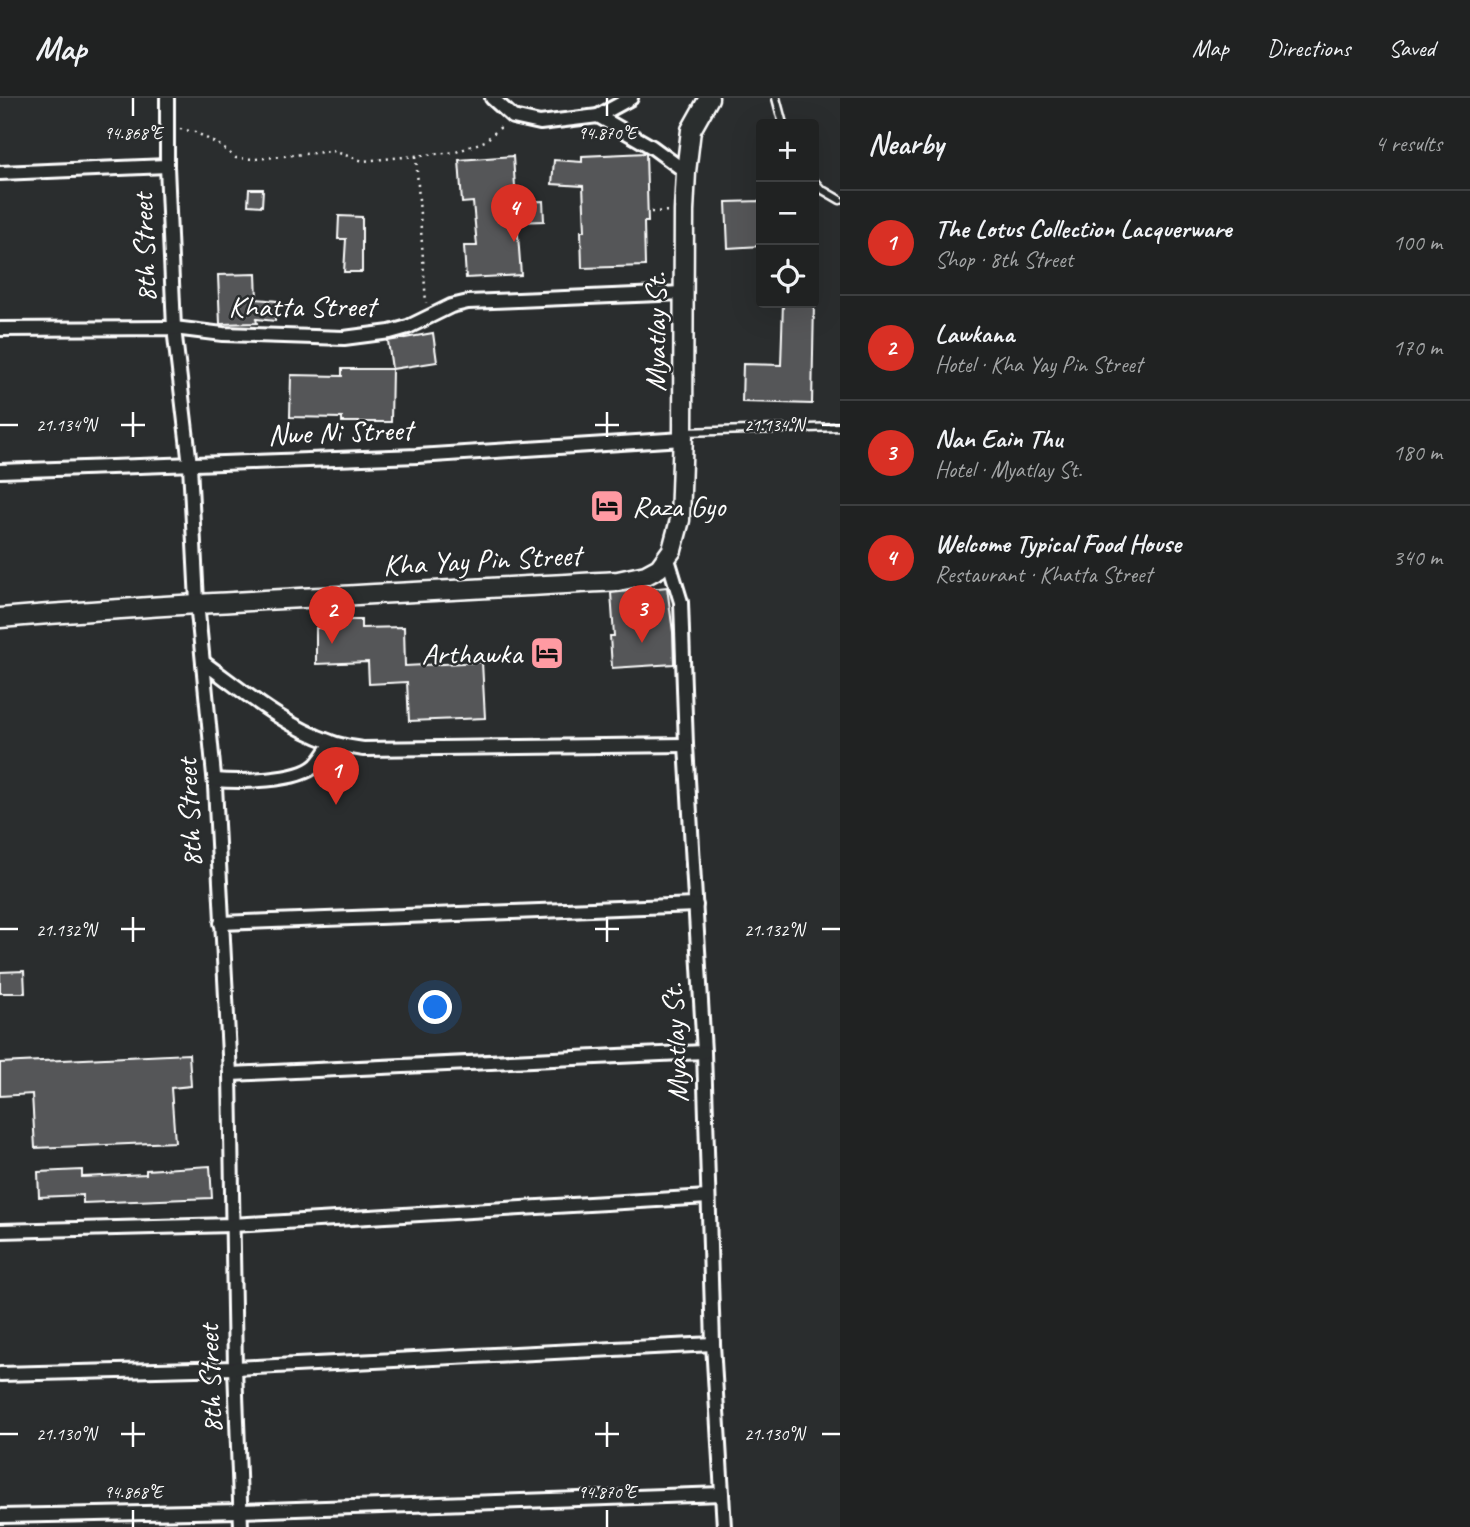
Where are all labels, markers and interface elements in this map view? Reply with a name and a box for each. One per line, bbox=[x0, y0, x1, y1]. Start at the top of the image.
text: Map bbox=[35, 27, 86, 69]
text: Map bbox=[1192, 33, 1229, 63]
text: Directions bbox=[1267, 33, 1350, 63]
text: Saved bbox=[1388, 33, 1435, 63]
map controls bbox=[756, 119, 819, 308]
button: + bbox=[756, 119, 819, 182]
text: 94.868°E bbox=[104, 122, 165, 144]
text: 94.870°E bbox=[578, 122, 639, 144]
text: Nearby bbox=[868, 125, 944, 163]
text: 4 results bbox=[1375, 129, 1442, 158]
button: − bbox=[756, 182, 819, 245]
pin: 4 bbox=[491, 184, 537, 242]
street label: 8th Street bbox=[123, 190, 165, 303]
text: The Lotus Collection Lacquerware bbox=[935, 212, 1231, 245]
text: 1 bbox=[886, 228, 896, 257]
text: 100 m bbox=[1393, 228, 1442, 257]
button: locate bbox=[756, 245, 819, 308]
text: Shop · 8th Street bbox=[935, 245, 1073, 274]
street label: Myatlay St. bbox=[636, 272, 674, 392]
street label: Khatta Street bbox=[229, 287, 379, 325]
text: Lawkana bbox=[935, 317, 1014, 350]
text: 2 bbox=[886, 333, 896, 362]
text: 170 m bbox=[1393, 333, 1442, 362]
text: Hotel · Kha Yay Pin Street bbox=[935, 350, 1142, 379]
street label: Nwe Ni Street bbox=[267, 410, 417, 454]
text: 21.134°N bbox=[36, 414, 99, 436]
text: 21.134°N bbox=[744, 414, 807, 436]
text: Nan Eain Thu bbox=[935, 422, 1062, 455]
text: 3 bbox=[886, 438, 896, 467]
text: 180 m bbox=[1393, 438, 1442, 467]
text: Hotel · Myatlay St. bbox=[935, 455, 1082, 484]
hotel icon: Raza Gyo bbox=[588, 487, 626, 525]
place label: Raza Gyo bbox=[632, 487, 727, 525]
text: Welcome Typical Food House bbox=[935, 527, 1181, 560]
street label: Kha Yay Pin Street bbox=[382, 536, 586, 584]
text: 4 bbox=[886, 543, 896, 572]
text: 340 m bbox=[1393, 543, 1442, 572]
text: Restaurant · Khatta Street bbox=[935, 560, 1152, 589]
pin: 3 bbox=[619, 585, 665, 643]
pin: 2 bbox=[309, 586, 355, 644]
place label: Arthawka bbox=[422, 634, 524, 672]
hotel icon: Arthawka bbox=[528, 634, 566, 672]
pin: 1 bbox=[313, 747, 359, 805]
street label: 8th Street bbox=[167, 754, 211, 868]
text: 21.132°N bbox=[36, 919, 99, 941]
text: 21.132°N bbox=[744, 919, 807, 941]
street label: Myatlay St. bbox=[653, 982, 697, 1104]
your location bbox=[418, 990, 452, 1024]
street label: 8th Street bbox=[189, 1321, 231, 1434]
text: 21.130°N bbox=[36, 1423, 99, 1445]
text: 21.130°N bbox=[744, 1423, 807, 1445]
text: 94.868°E bbox=[104, 1481, 165, 1503]
text: 94.870°E bbox=[578, 1481, 639, 1503]

